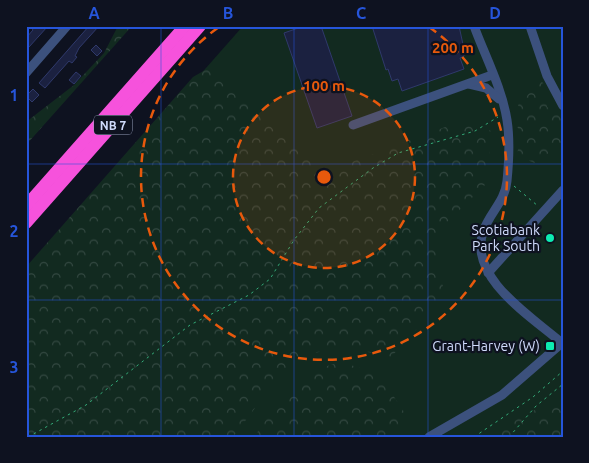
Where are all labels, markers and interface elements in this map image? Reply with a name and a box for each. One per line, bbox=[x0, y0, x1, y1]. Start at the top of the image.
text: A bbox=[88, 4, 100, 22]
text: B bbox=[223, 4, 233, 22]
text: C bbox=[356, 4, 366, 22]
text: D bbox=[489, 4, 501, 22]
text: 200 m bbox=[432, 39, 474, 56]
text: 100 m bbox=[303, 77, 345, 94]
text: 1 bbox=[9, 86, 19, 104]
road number: NB 7 bbox=[94, 116, 132, 134]
centre of rings bbox=[315, 168, 333, 186]
text: 2 bbox=[9, 222, 19, 240]
place label: Scotiabank Park South bbox=[471, 222, 540, 254]
marker: Scotiabank Park South bbox=[544, 232, 556, 244]
place label: Grant-Harvey (W) bbox=[432, 338, 540, 354]
marker: Grant-Harvey (W) bbox=[544, 340, 556, 352]
text: 3 bbox=[9, 358, 19, 376]

